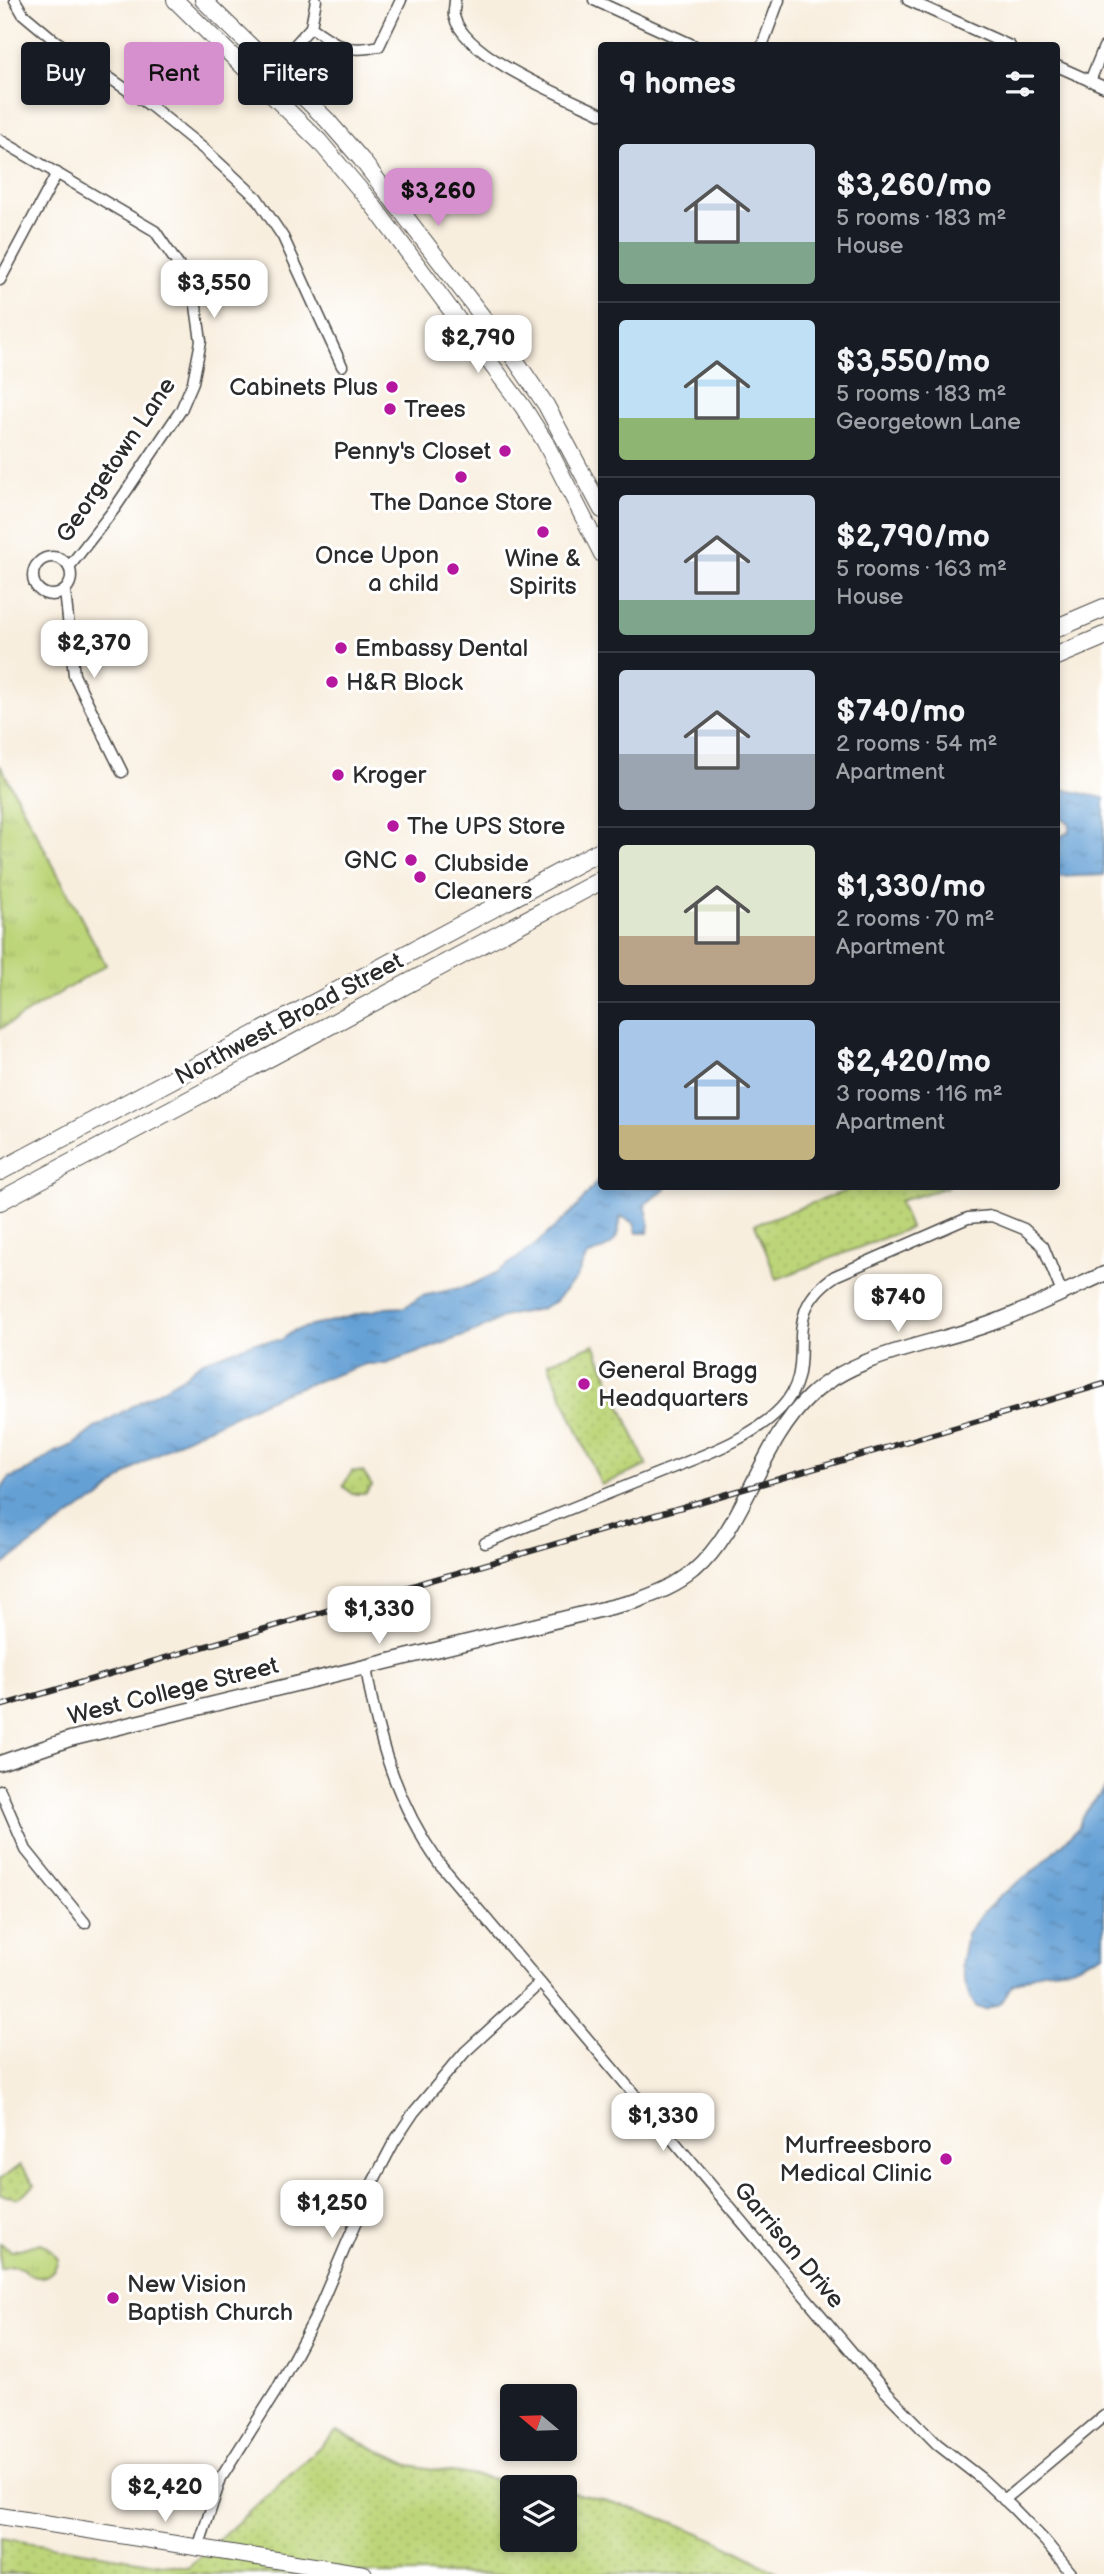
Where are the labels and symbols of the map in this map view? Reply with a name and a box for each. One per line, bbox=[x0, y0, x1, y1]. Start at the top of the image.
pin: $3,260 bbox=[381, 168, 495, 228]
pin: $3,550 bbox=[157, 260, 271, 320]
pin: $2,790 bbox=[421, 316, 535, 375]
street label: Georgetown Lane bbox=[50, 372, 182, 548]
place label: Cabinets Plus bbox=[229, 373, 378, 402]
marker: Cabinets Plus bbox=[384, 379, 400, 395]
place label: Trees bbox=[404, 395, 466, 424]
marker: Trees bbox=[382, 401, 398, 417]
place label: Penny's Closet bbox=[333, 437, 492, 466]
marker: Penny's Closet bbox=[497, 443, 513, 459]
marker: The Dance Store bbox=[453, 469, 469, 485]
place label: The Dance Store bbox=[370, 488, 552, 517]
marker: Wine & Spirits bbox=[535, 524, 551, 540]
place label: Once Upon a child bbox=[315, 541, 439, 598]
place label: Wine & Spirits bbox=[505, 544, 581, 601]
marker: Once Upon a child bbox=[445, 561, 461, 577]
pin: $2,370 bbox=[37, 620, 151, 680]
place label: Embassy Dental bbox=[355, 634, 528, 663]
marker: Embassy Dental bbox=[333, 640, 349, 656]
place label: H&R Block bbox=[346, 668, 463, 697]
marker: H&R Block bbox=[324, 674, 340, 690]
place label: Kroger bbox=[352, 761, 426, 790]
marker: Kroger bbox=[330, 767, 346, 783]
place label: The UPS Store bbox=[407, 812, 565, 841]
marker: The UPS Store bbox=[385, 818, 401, 834]
place label: GNC bbox=[344, 846, 397, 875]
place label: Clubside Cleaners bbox=[434, 849, 532, 906]
marker: GNC bbox=[403, 852, 419, 868]
marker: Clubside Cleaners bbox=[412, 869, 428, 885]
street label: Northwest Broad Street bbox=[170, 946, 409, 1092]
pin: $740 bbox=[857, 1274, 939, 1334]
place label: General Bragg Headquarters bbox=[598, 1356, 758, 1413]
marker: General Bragg Headquarters bbox=[576, 1376, 592, 1392]
pin: $1,330 bbox=[322, 1586, 436, 1646]
street label: West College Street bbox=[65, 1651, 282, 1731]
pin: $1,330 bbox=[606, 2094, 720, 2153]
place label: Murfreesboro Medical Clinic bbox=[780, 2131, 932, 2188]
marker: Murfreesboro Medical Clinic bbox=[938, 2151, 954, 2167]
street label: Garrison Drive bbox=[728, 2176, 850, 2314]
pin: $1,250 bbox=[275, 2180, 389, 2240]
place label: New Vision Baptish Church bbox=[127, 2270, 293, 2327]
marker: New Vision Baptish Church bbox=[105, 2290, 121, 2306]
north arrow bbox=[500, 2384, 578, 2460]
pin: $2,420 bbox=[108, 2464, 222, 2524]

